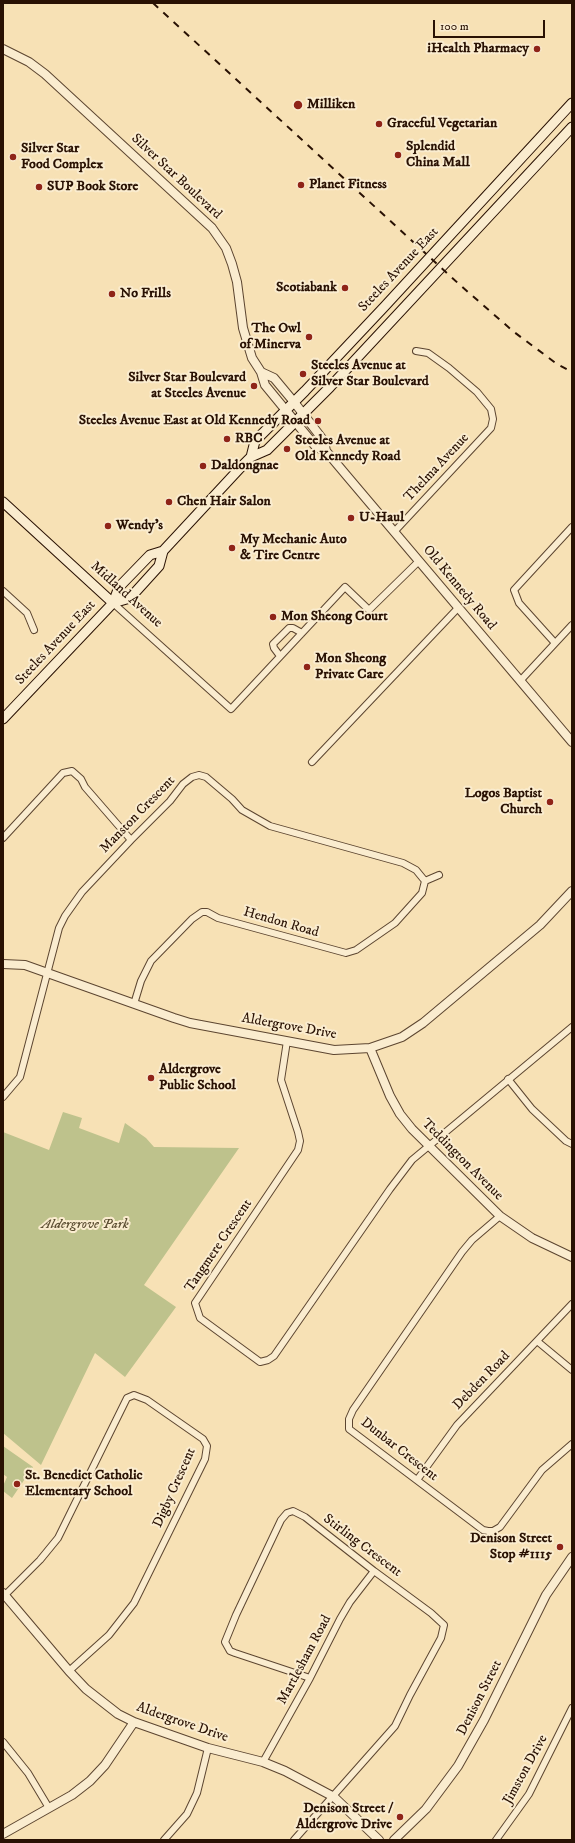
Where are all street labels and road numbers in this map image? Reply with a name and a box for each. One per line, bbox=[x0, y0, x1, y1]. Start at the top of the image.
street label: Silver Star Boulevard bbox=[127, 131, 225, 223]
street label: Steeles Avenue East bbox=[356, 224, 442, 316]
street label: Thelma Avenue bbox=[401, 430, 473, 506]
street label: Old Kennedy Road bbox=[419, 542, 499, 634]
street label: Midland Avenue bbox=[87, 558, 165, 632]
street label: Steeles Avenue East bbox=[13, 597, 99, 689]
street label: Manston Crescent bbox=[97, 773, 179, 857]
street label: Hendon Road bbox=[241, 904, 321, 942]
street label: Aldergrove Drive bbox=[240, 1010, 338, 1044]
street label: Teddington Avenue bbox=[418, 1116, 506, 1204]
street label: Tangmere Crescent bbox=[182, 1196, 256, 1296]
street label: Debden Road bbox=[450, 1348, 514, 1414]
street label: Dunbar Crescent bbox=[357, 1415, 441, 1485]
street label: Digby Crescent bbox=[150, 1446, 200, 1530]
street label: Stirling Crescent bbox=[319, 1511, 405, 1581]
street label: Martlesham Road bbox=[274, 1612, 336, 1708]
street label: Denison Street bbox=[454, 1658, 506, 1738]
street label: Aldergrove Drive bbox=[134, 1699, 230, 1747]
street label: Jimston Drive bbox=[500, 1732, 552, 1808]

